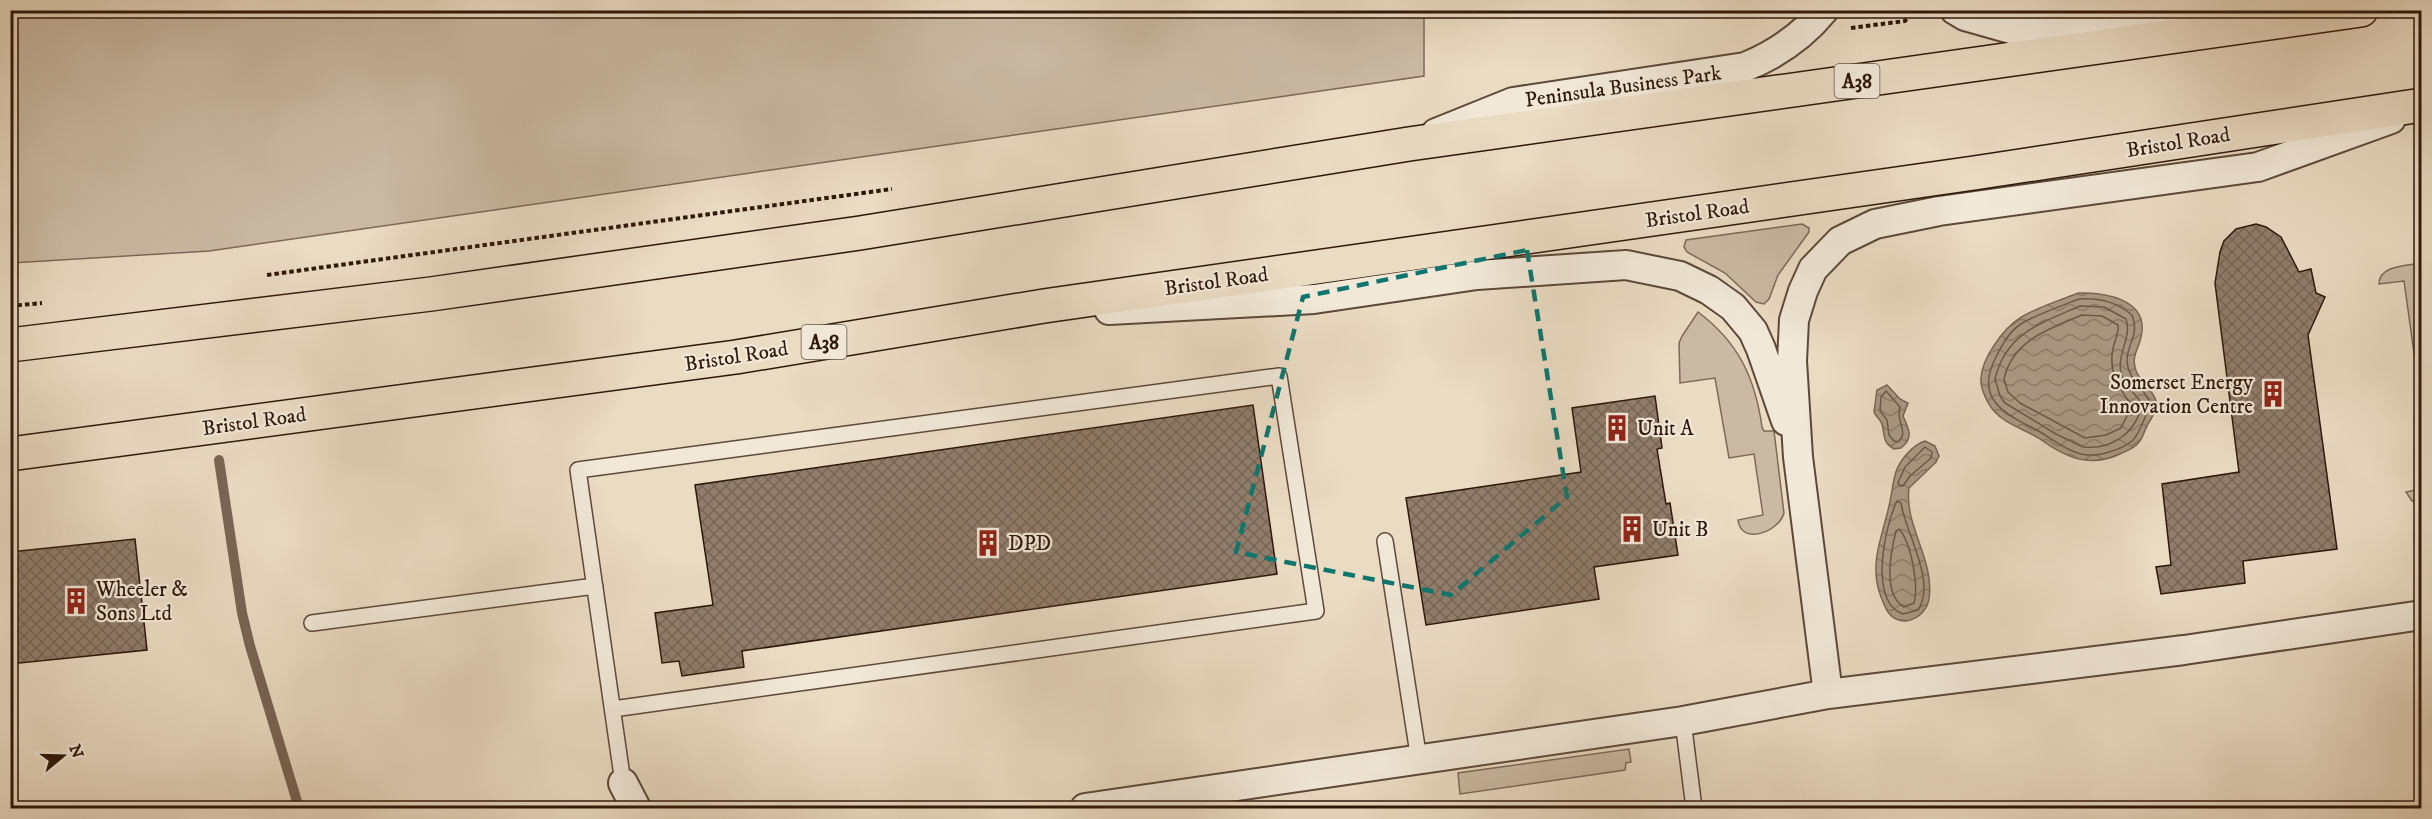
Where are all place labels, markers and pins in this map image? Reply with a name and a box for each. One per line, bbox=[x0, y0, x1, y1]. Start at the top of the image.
place label: Somerset Energy Innovation Centre bbox=[2100, 370, 2254, 420]
building icon: Somerset Energy Innovation Centre bbox=[2258, 379, 2288, 409]
building icon: Unit A bbox=[1602, 413, 1632, 443]
place label: Unit A bbox=[1637, 416, 1694, 442]
building icon: Unit B bbox=[1617, 514, 1647, 544]
place label: Unit B bbox=[1652, 517, 1709, 543]
building icon: DPD bbox=[973, 528, 1003, 558]
place label: DPD bbox=[1008, 531, 1051, 557]
place label: Wheeler & Sons Ltd bbox=[95, 577, 188, 627]
building icon: Wheeler & Sons Ltd bbox=[61, 586, 91, 616]

